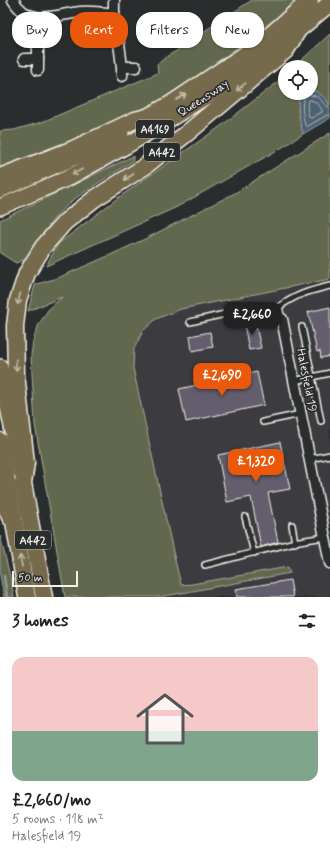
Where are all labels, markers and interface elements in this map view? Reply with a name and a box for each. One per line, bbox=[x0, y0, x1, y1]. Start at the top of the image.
chip: Buy bbox=[12, 12, 62, 48]
chip: Rent bbox=[70, 12, 128, 48]
chip: Filters bbox=[136, 12, 203, 48]
chip: New bbox=[211, 12, 264, 48]
map controls bbox=[278, 60, 318, 100]
button: locate bbox=[278, 60, 318, 100]
street label: Queensway bbox=[175, 76, 232, 121]
one-way arrow bbox=[236, 83, 247, 92]
one-way arrow bbox=[175, 93, 186, 101]
road number: A4169 bbox=[136, 120, 174, 138]
road number: A442 bbox=[144, 143, 180, 161]
one-way arrow bbox=[71, 169, 83, 177]
one-way arrow bbox=[123, 173, 135, 181]
one-way arrow bbox=[14, 292, 22, 305]
pin: £2,660 bbox=[219, 302, 285, 336]
text: £2,660 bbox=[233, 306, 271, 323]
street label: Halesfield 19 bbox=[292, 347, 320, 413]
one-way arrow bbox=[12, 358, 20, 371]
pin: £2,690 bbox=[189, 363, 255, 397]
text: £2,690 bbox=[202, 367, 242, 384]
pin: £1,320 bbox=[223, 449, 289, 483]
text: £1,320 bbox=[237, 453, 275, 470]
road number: A442 bbox=[15, 531, 51, 549]
one-way arrow bbox=[17, 555, 25, 568]
scale bar bbox=[12, 569, 78, 588]
text: 50 m bbox=[18, 571, 43, 585]
text: 3 homes bbox=[12, 610, 69, 632]
icon: filters bbox=[296, 610, 318, 632]
icon: home bbox=[129, 683, 201, 755]
text: £2,660/mo bbox=[12, 789, 91, 811]
text: 5 rooms · 118 m² bbox=[12, 811, 103, 828]
text: Halesfield 19 bbox=[12, 828, 81, 845]

